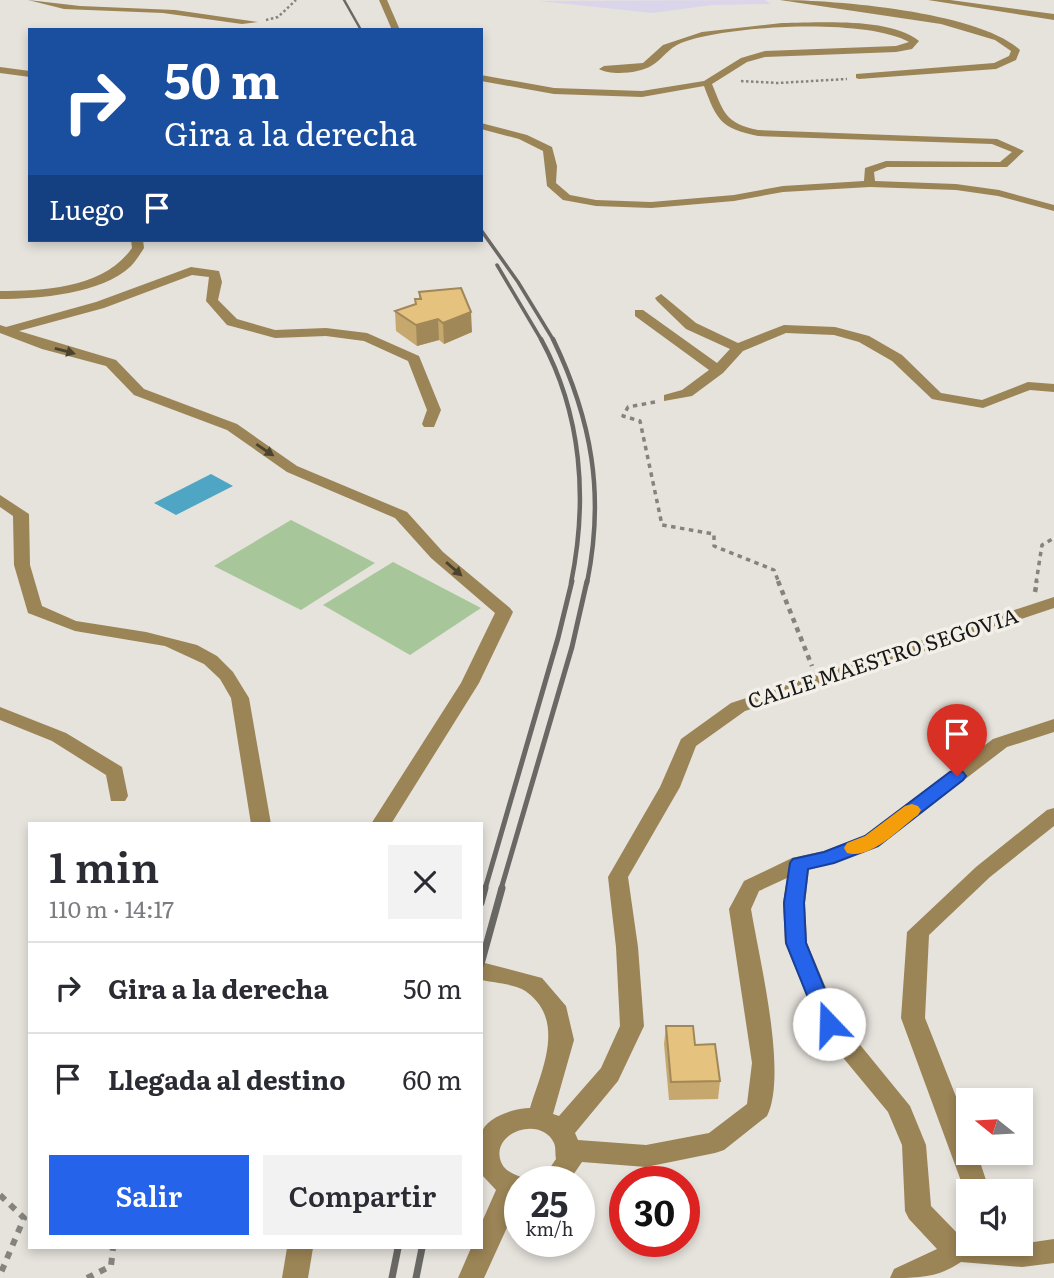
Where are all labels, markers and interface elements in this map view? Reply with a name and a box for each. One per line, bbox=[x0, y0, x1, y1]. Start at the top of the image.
text: 50 m bbox=[164, 41, 280, 114]
icon: right bbox=[49, 56, 140, 147]
text: Gira a la derecha bbox=[164, 108, 417, 156]
text: Luego bbox=[49, 189, 124, 228]
icon: arrive bbox=[138, 189, 176, 227]
one-way arrow bbox=[54, 346, 75, 356]
one-way arrow bbox=[256, 443, 274, 457]
one-way arrow bbox=[446, 561, 463, 576]
street label: CALLE MAESTRO SEGOVIA bbox=[743, 598, 1022, 715]
pin bbox=[927, 704, 987, 776]
icon: arrive bbox=[938, 715, 976, 753]
text: 1 min bbox=[49, 834, 159, 896]
button: close bbox=[388, 845, 462, 919]
text: 110 m · 14:17 bbox=[49, 891, 174, 925]
text: Gira a la derecha bbox=[108, 968, 328, 1007]
text: 50 m bbox=[403, 968, 462, 1007]
icon: right bbox=[49, 969, 87, 1007]
position arrow bbox=[792, 987, 866, 1061]
text: Llegada al destino bbox=[108, 1059, 345, 1098]
text: 60 m bbox=[403, 1059, 462, 1098]
icon: arrive bbox=[49, 1060, 87, 1098]
north arrow bbox=[956, 1088, 1032, 1166]
map controls bbox=[956, 1088, 1033, 1256]
button: Salir bbox=[49, 1155, 249, 1235]
button: Compartir bbox=[263, 1155, 462, 1235]
speed limit sign: 30 bbox=[609, 1166, 700, 1257]
text: 25 bbox=[531, 1176, 568, 1228]
button: sound bbox=[956, 1179, 1033, 1256]
text: km/h bbox=[526, 1215, 573, 1242]

